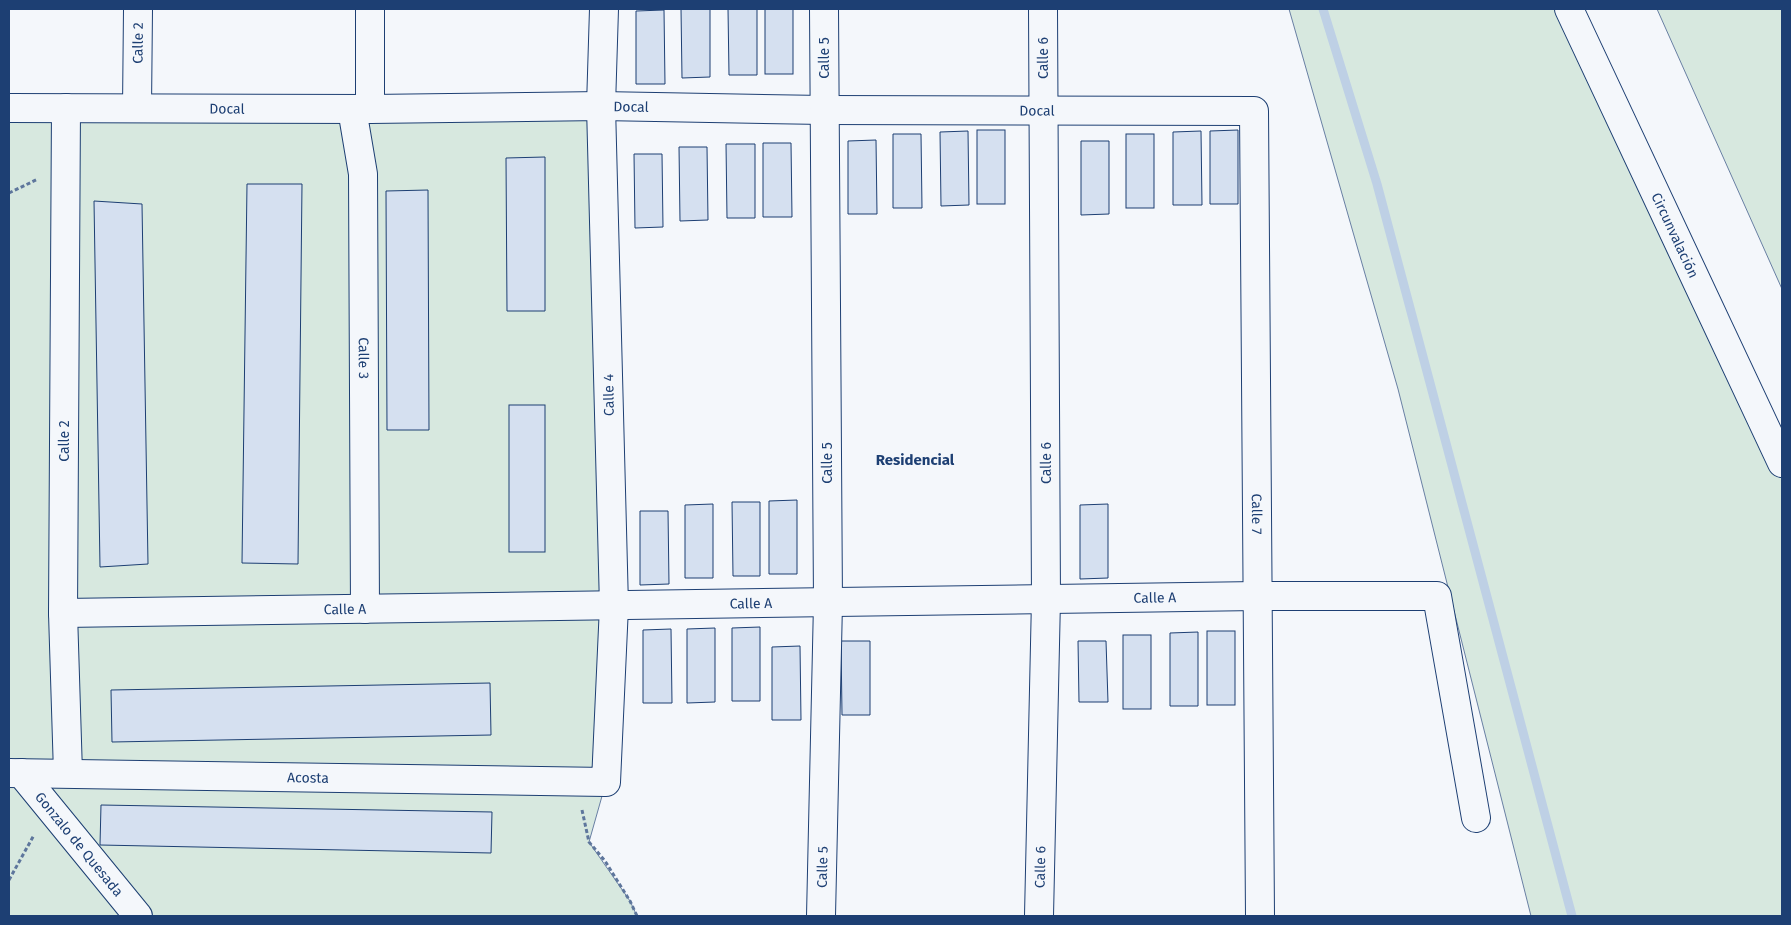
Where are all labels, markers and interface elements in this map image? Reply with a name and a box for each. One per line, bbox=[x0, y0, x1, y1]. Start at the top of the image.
street label: Calle 2 bbox=[129, 22, 146, 64]
street label: Calle 5 bbox=[816, 37, 833, 79]
street label: Calle 6 bbox=[1035, 37, 1052, 79]
street label: Docal bbox=[613, 98, 649, 115]
street label: Docal bbox=[209, 100, 245, 117]
street label: Docal bbox=[1019, 102, 1055, 119]
street label: Circunvalación bbox=[1648, 190, 1703, 281]
street label: Calle 3 bbox=[355, 337, 372, 379]
street label: Calle 4 bbox=[600, 373, 618, 416]
street label: Calle 2 bbox=[56, 420, 73, 462]
street label: Calle 5 bbox=[819, 442, 836, 484]
street label: Calle 6 bbox=[1038, 442, 1055, 484]
district label: Residencial bbox=[876, 451, 955, 469]
street label: Calle 7 bbox=[1248, 493, 1266, 534]
street label: Calle A bbox=[1133, 589, 1176, 606]
street label: Calle A bbox=[729, 594, 772, 612]
street label: Calle A bbox=[323, 600, 366, 618]
street label: Acosta bbox=[287, 769, 329, 786]
street label: Gonzalo de Quesada bbox=[32, 789, 127, 900]
street label: Calle 5 bbox=[813, 846, 831, 888]
street label: Calle 6 bbox=[1031, 846, 1049, 888]

